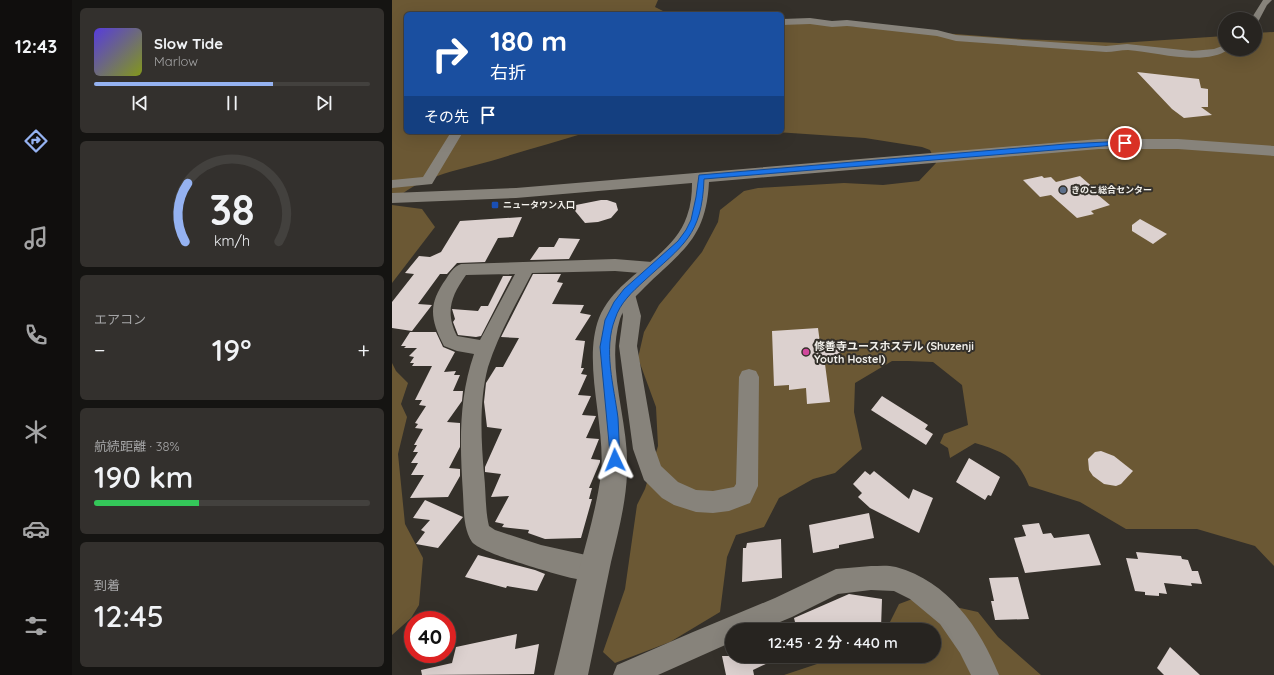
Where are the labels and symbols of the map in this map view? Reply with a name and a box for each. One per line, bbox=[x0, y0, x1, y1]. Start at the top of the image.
pin bbox=[1108, 126, 1142, 160]
place label: きのこ総合センター bbox=[1071, 184, 1152, 195]
marker: きのこ総合センター bbox=[1058, 185, 1068, 195]
place label: ニュータウン入口 bbox=[503, 199, 575, 210]
marker: ニュータウン入口 bbox=[490, 200, 500, 210]
place label: 修善寺ユースホステル (Shuzenji Youth Hostel) bbox=[814, 339, 974, 366]
marker: 修善寺ユースホステル (Shuzenji Youth Hostel) bbox=[801, 347, 811, 357]
position arrow bbox=[594, 439, 636, 481]
speed limit sign: 40 bbox=[404, 611, 456, 663]

